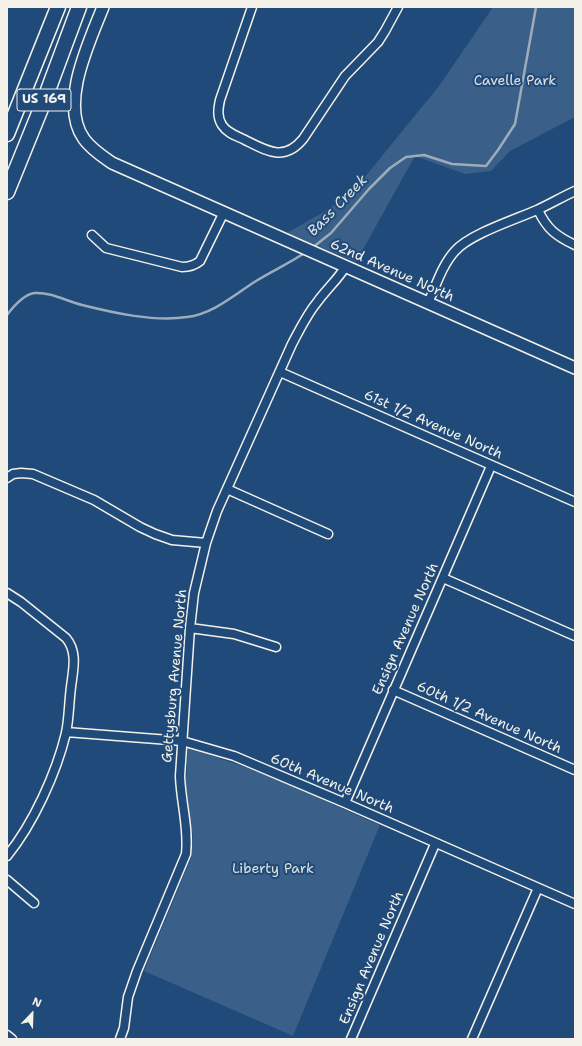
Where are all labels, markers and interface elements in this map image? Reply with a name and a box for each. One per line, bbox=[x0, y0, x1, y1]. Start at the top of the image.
park label: Cavelle Park bbox=[474, 73, 556, 89]
road number: US 169 bbox=[17, 89, 71, 111]
water label: Bass Creek bbox=[304, 171, 372, 241]
street label: 62nd Avenue North bbox=[327, 236, 457, 306]
street label: 61st 1/2 Avenue North bbox=[361, 387, 505, 463]
street label: Ensign Avenue North bbox=[369, 560, 443, 698]
street label: Gettysburg Avenue North bbox=[159, 589, 191, 763]
street label: 60th 1/2 Avenue North bbox=[414, 678, 564, 758]
street label: 60th Avenue North bbox=[268, 750, 396, 818]
park label: Liberty Park bbox=[232, 861, 314, 877]
street label: Ensign Avenue North bbox=[336, 889, 408, 1027]
north arrow bbox=[12, 994, 52, 1034]
text: N bbox=[30, 994, 44, 1011]

